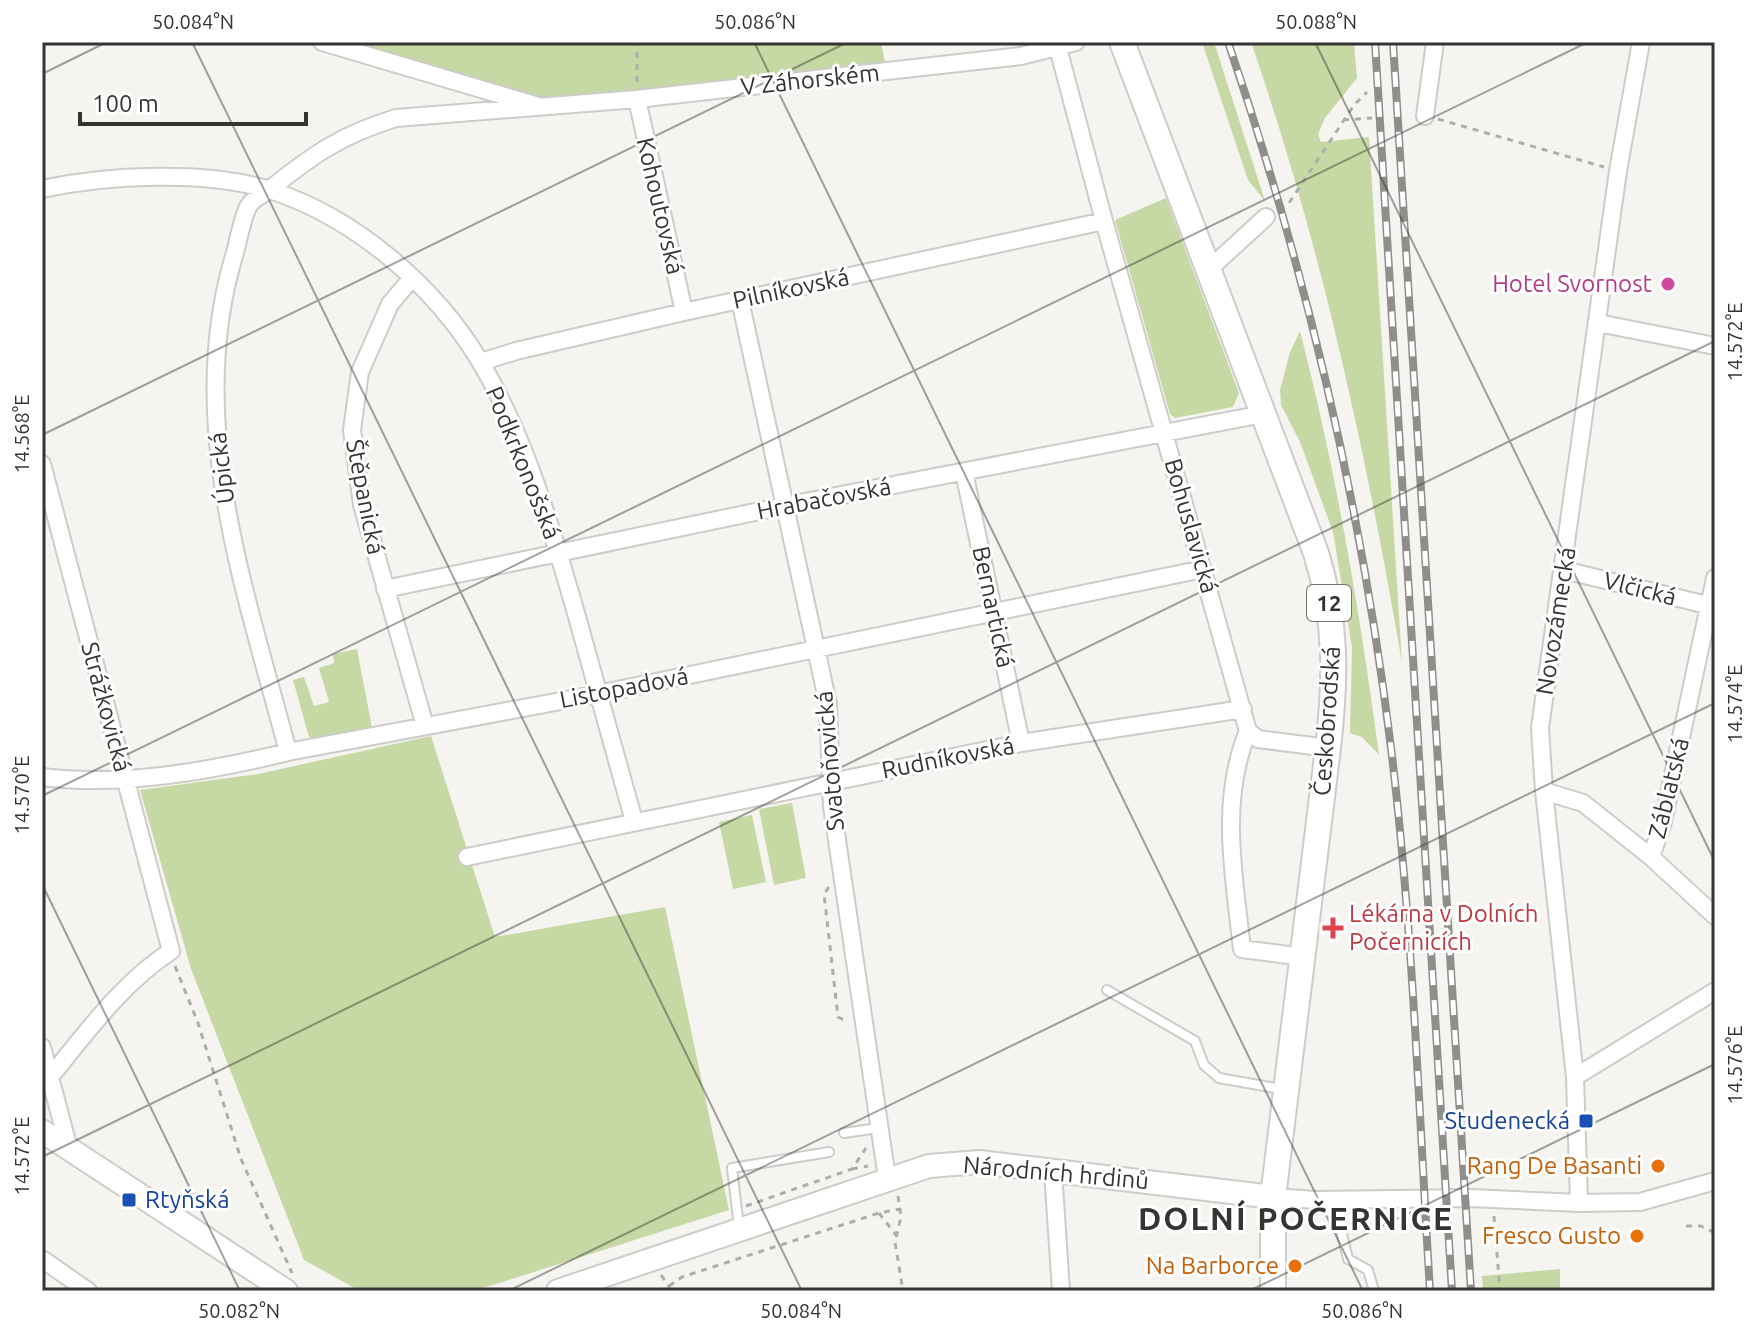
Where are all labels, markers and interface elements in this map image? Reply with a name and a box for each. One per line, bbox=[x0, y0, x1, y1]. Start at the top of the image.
text: 50.084°N bbox=[152, 10, 234, 33]
text: 50.086°N bbox=[714, 10, 796, 33]
text: 50.088°N bbox=[1275, 10, 1357, 33]
street label: V Záhorském bbox=[739, 59, 881, 100]
scale bar bbox=[80, 76, 306, 126]
text: 100 m bbox=[92, 90, 159, 117]
street label: Kohoutovská bbox=[632, 135, 689, 277]
street label: Pilníkovská bbox=[730, 263, 852, 314]
place label: Hotel Svornost bbox=[1492, 270, 1653, 297]
marker: Hotel Svornost bbox=[1659, 275, 1677, 293]
text: 14.572°E bbox=[1723, 303, 1746, 382]
street label: Podkrkonošská bbox=[481, 383, 566, 543]
text: 14.568°E bbox=[10, 395, 33, 474]
street label: Úpická bbox=[203, 431, 239, 505]
street label: Štěpanická bbox=[341, 437, 391, 557]
street label: Bohuslavická bbox=[1159, 455, 1224, 596]
street label: Hrabačovská bbox=[755, 472, 893, 525]
street label: Bernartická bbox=[967, 544, 1020, 670]
street label: Novozámecká bbox=[1530, 545, 1581, 697]
street label: Vlčická bbox=[1601, 566, 1679, 611]
road number: 12 bbox=[1307, 585, 1351, 621]
street label: Strážkovická bbox=[76, 639, 137, 775]
street label: Českobrodská bbox=[1307, 645, 1345, 797]
street label: Listopadová bbox=[557, 662, 690, 713]
text: 14.574°E bbox=[1723, 665, 1746, 744]
street label: Svatoňovická bbox=[810, 690, 849, 832]
street label: Rudníkovská bbox=[879, 731, 1016, 784]
street label: Záblatská bbox=[1643, 735, 1694, 841]
text: 14.570°E bbox=[10, 756, 33, 835]
place label: Lékárna v Dolních Počernicích bbox=[1349, 900, 1538, 955]
marker: Lékárna v Dolních Počernicích bbox=[1324, 919, 1342, 937]
text: 14.576°E bbox=[1723, 1026, 1746, 1105]
place label: Studenecká bbox=[1444, 1107, 1570, 1134]
marker: Studenecká bbox=[1577, 1112, 1595, 1130]
text: 14.572°E bbox=[10, 1117, 33, 1196]
street label: Národních hrdinů bbox=[962, 1151, 1150, 1194]
place label: Rang De Basanti bbox=[1467, 1152, 1642, 1179]
marker: Rang De Basanti bbox=[1649, 1157, 1667, 1175]
place label: Rtyňská bbox=[145, 1186, 230, 1213]
marker: Rtyňská bbox=[120, 1191, 138, 1209]
district label: DOLNÍ POČERNICE bbox=[1138, 1199, 1454, 1236]
place label: Fresco Gusto bbox=[1482, 1222, 1621, 1249]
marker: Fresco Gusto bbox=[1628, 1227, 1646, 1245]
place label: Na Barborce bbox=[1146, 1252, 1279, 1279]
marker: Na Barborce bbox=[1286, 1257, 1304, 1275]
text: 50.082°N bbox=[198, 1299, 280, 1322]
text: 50.084°N bbox=[760, 1299, 842, 1322]
text: 50.086°N bbox=[1321, 1299, 1403, 1322]

